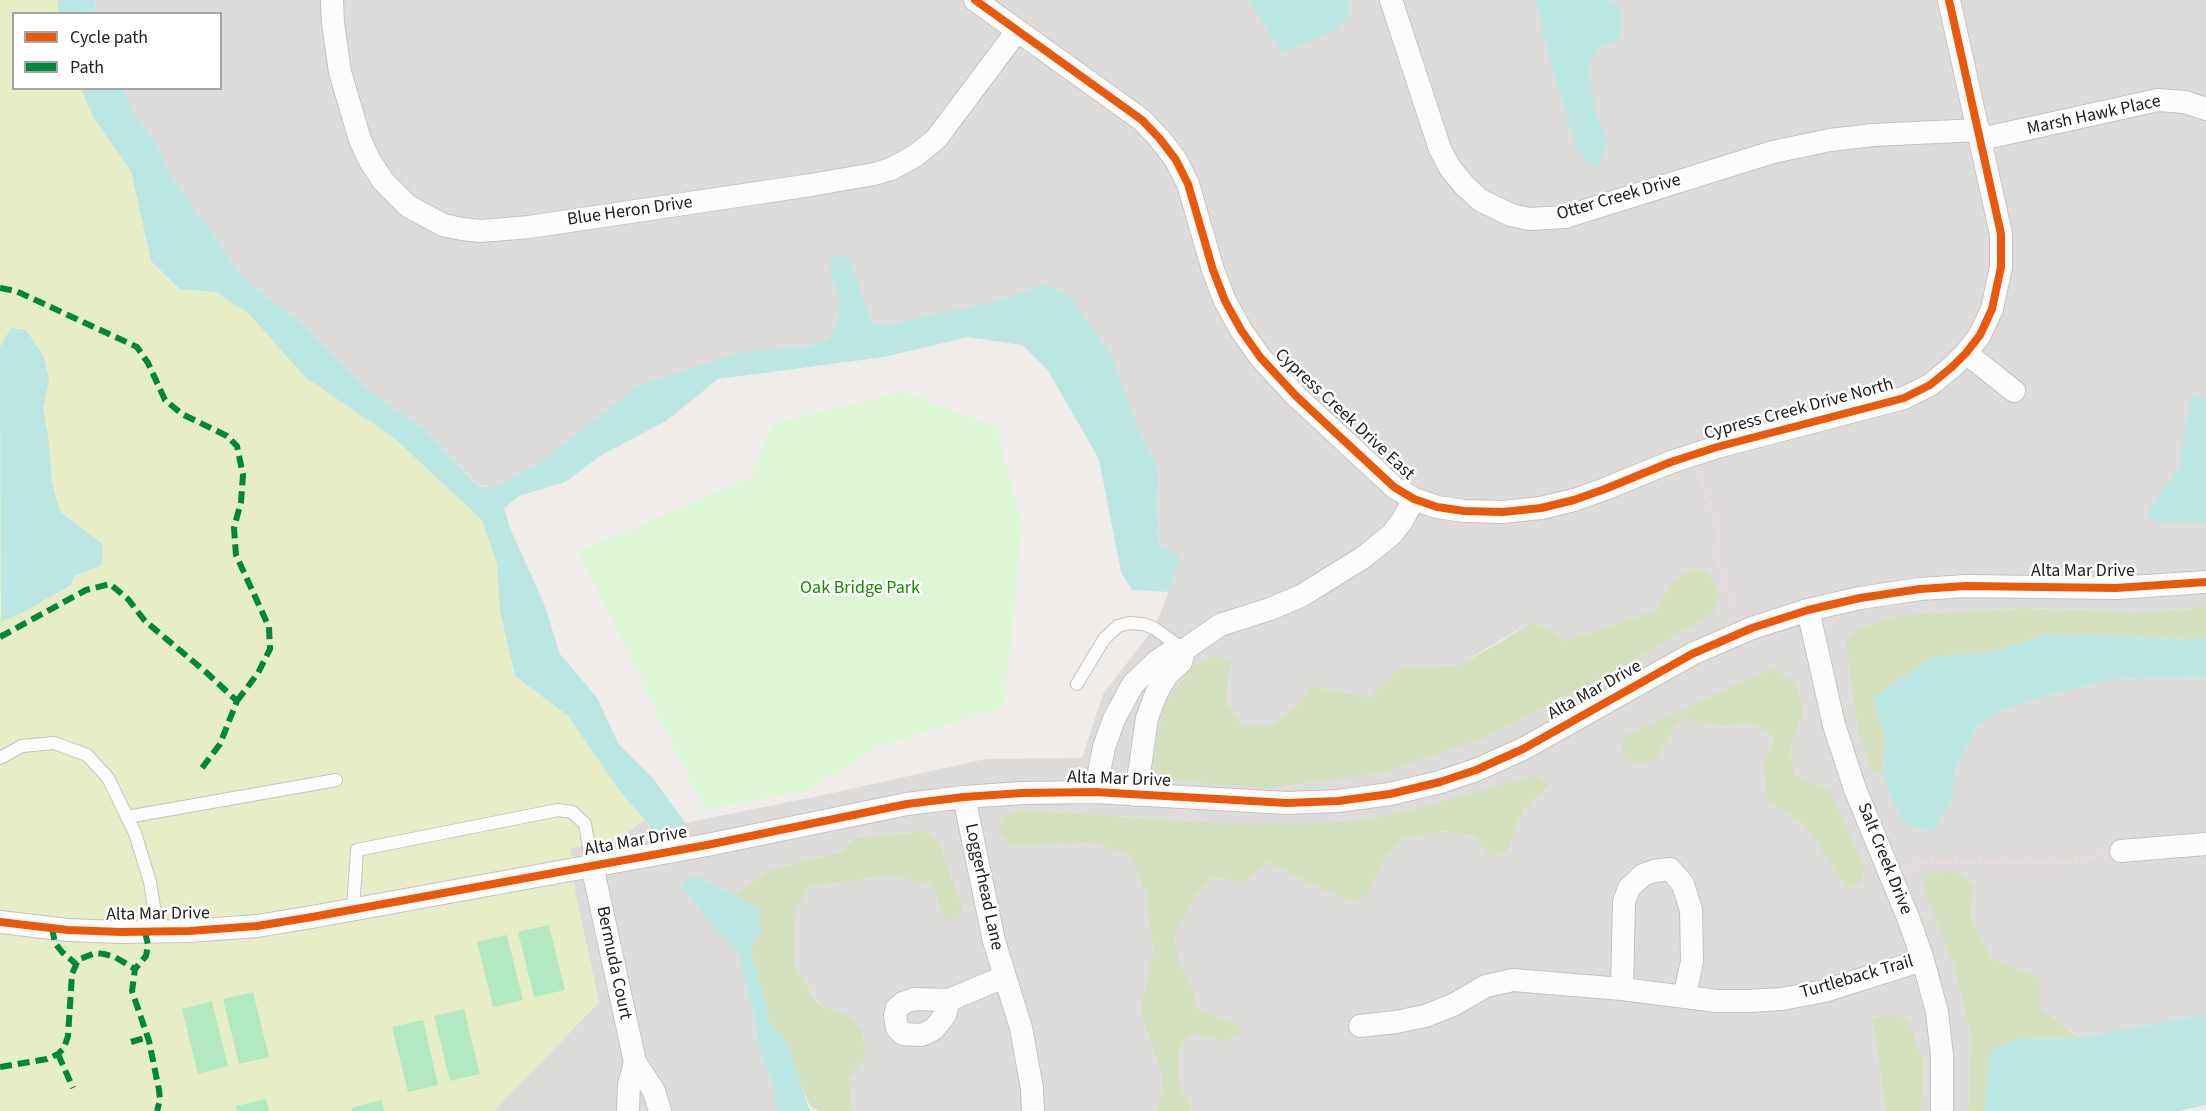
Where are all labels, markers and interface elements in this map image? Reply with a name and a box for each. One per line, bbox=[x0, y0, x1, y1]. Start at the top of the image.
legend bbox=[12, 12, 222, 90]
text: Cycle path bbox=[70, 25, 148, 50]
text: Path bbox=[70, 55, 104, 80]
street label: Marsh Hawk Place bbox=[2025, 91, 2163, 141]
street label: Otter Creek Drive bbox=[1554, 170, 1684, 226]
street label: Blue Heron Drive bbox=[566, 193, 694, 231]
street label: Cypress Creek Drive East bbox=[1270, 345, 1418, 485]
street label: Cypress Creek Drive North bbox=[1702, 374, 1896, 446]
street label: Alta Mar Drive bbox=[2031, 561, 2135, 583]
park label: Oak Bridge Park bbox=[800, 578, 920, 600]
street label: Alta Mar Drive bbox=[1544, 656, 1646, 726]
street label: Alta Mar Drive bbox=[1067, 767, 1171, 793]
street label: Salt Creek Drive bbox=[1852, 800, 1916, 918]
street label: Alta Mar Drive bbox=[583, 822, 689, 862]
street label: Loggerhead Lane bbox=[959, 822, 1007, 952]
street label: Alta Mar Drive bbox=[106, 903, 210, 927]
street label: Bermuda Court bbox=[590, 904, 636, 1022]
street label: Turtleback Trail bbox=[1798, 952, 1916, 1004]

